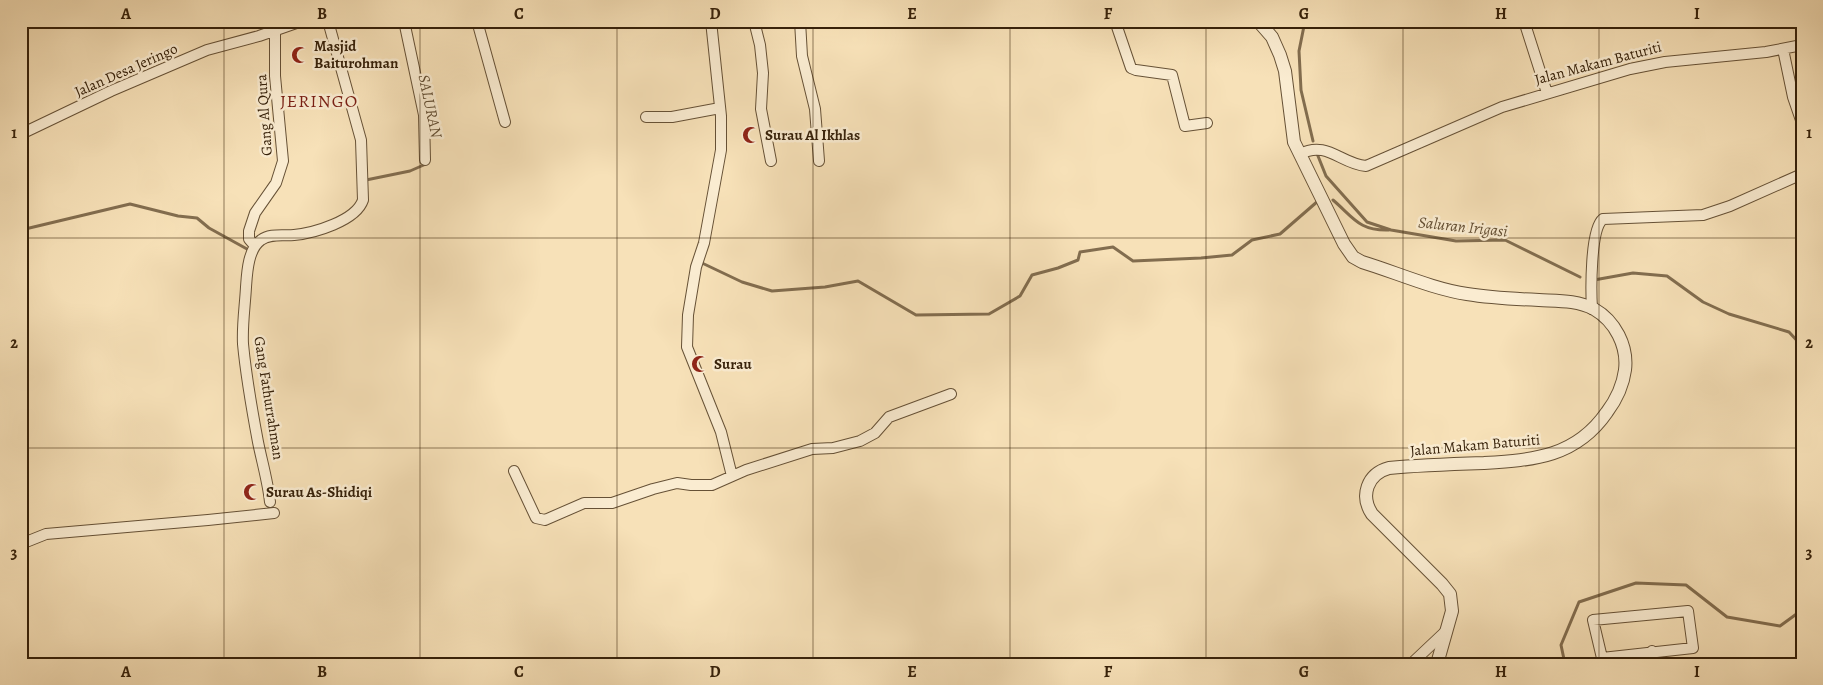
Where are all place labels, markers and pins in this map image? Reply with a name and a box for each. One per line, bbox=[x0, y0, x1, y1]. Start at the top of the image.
place label: Masjid Baiturohman bbox=[314, 36, 399, 73]
mosque icon: Masjid Baiturohman bbox=[290, 45, 310, 65]
mosque icon: Surau Al Ikhlas bbox=[741, 125, 761, 145]
place label: Surau Al Ikhlas bbox=[765, 125, 860, 145]
mosque icon: Surau bbox=[690, 354, 710, 374]
place label: Surau bbox=[714, 354, 753, 374]
mosque icon: Surau As-Shidiqi bbox=[242, 482, 262, 502]
place label: Surau As-Shidiqi bbox=[266, 482, 373, 502]

